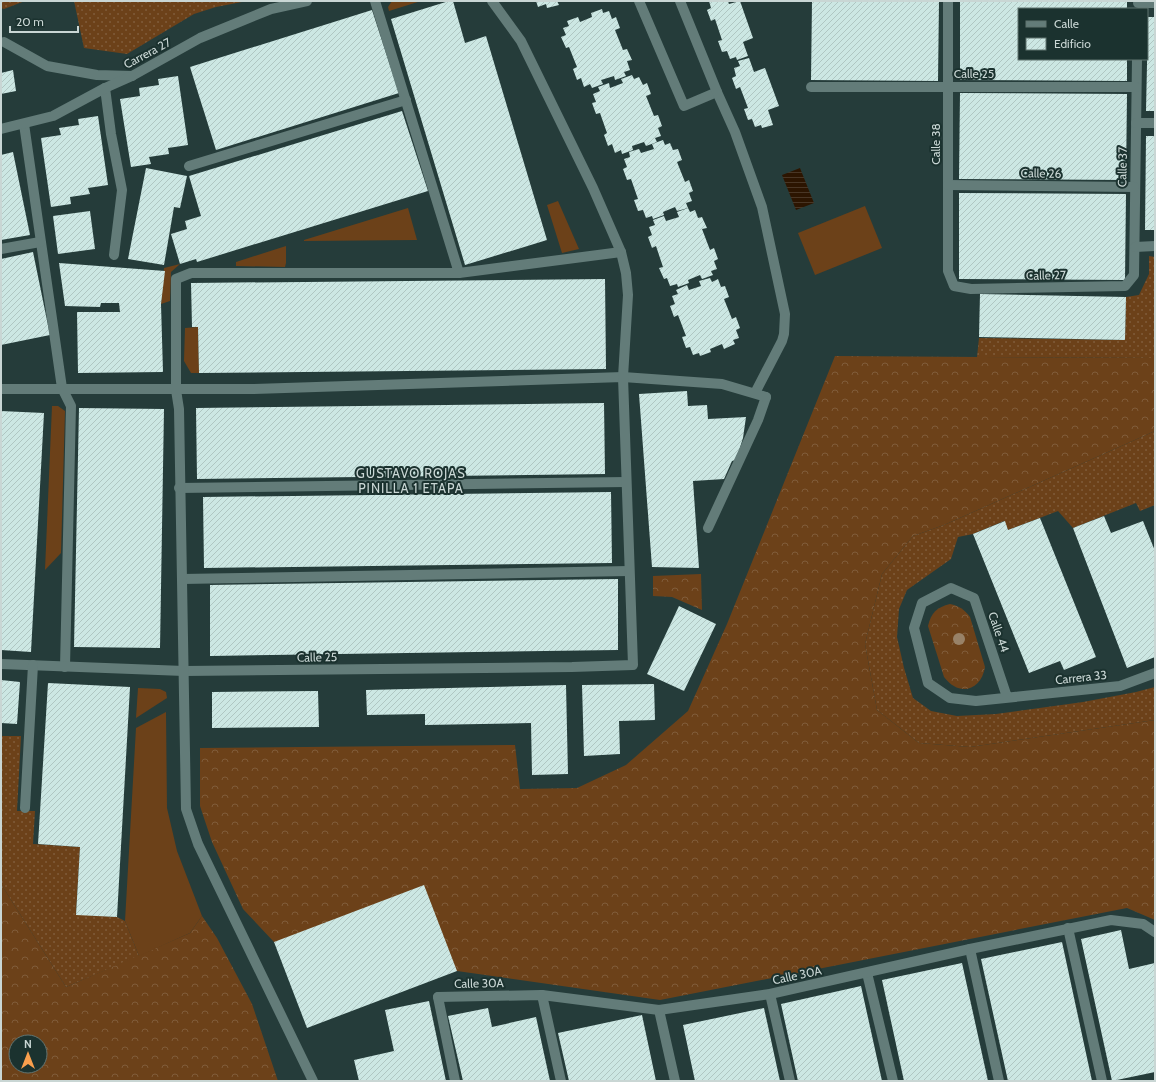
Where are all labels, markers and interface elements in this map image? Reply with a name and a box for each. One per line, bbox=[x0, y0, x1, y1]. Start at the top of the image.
scale bar bbox=[10, 8, 78, 34]
legend bbox=[1018, 8, 1148, 60]
text: 20 m bbox=[16, 14, 44, 29]
text: Calle bbox=[1054, 16, 1079, 31]
street label: Carrera 27 bbox=[121, 34, 173, 72]
text: Edificio bbox=[1054, 36, 1091, 51]
street label: Calle 25 bbox=[954, 66, 994, 81]
street label: Calle 38 bbox=[928, 123, 943, 165]
street label: Calle 37 bbox=[1114, 147, 1130, 187]
street label: Calle 26 bbox=[1021, 165, 1062, 181]
street label: Calle 27 bbox=[1026, 267, 1066, 283]
district label: GUSTAVO ROJAS PINILLA 1 ETAPA bbox=[356, 465, 466, 496]
street label: Calle 44 bbox=[985, 610, 1013, 654]
street label: Calle 25 bbox=[297, 649, 337, 665]
street label: Carrera 33 bbox=[1054, 667, 1108, 687]
street label: Calle 30A bbox=[771, 962, 823, 988]
street label: Calle 30A bbox=[454, 975, 505, 991]
north arrow bbox=[8, 1034, 48, 1074]
text: N bbox=[24, 1037, 32, 1051]

